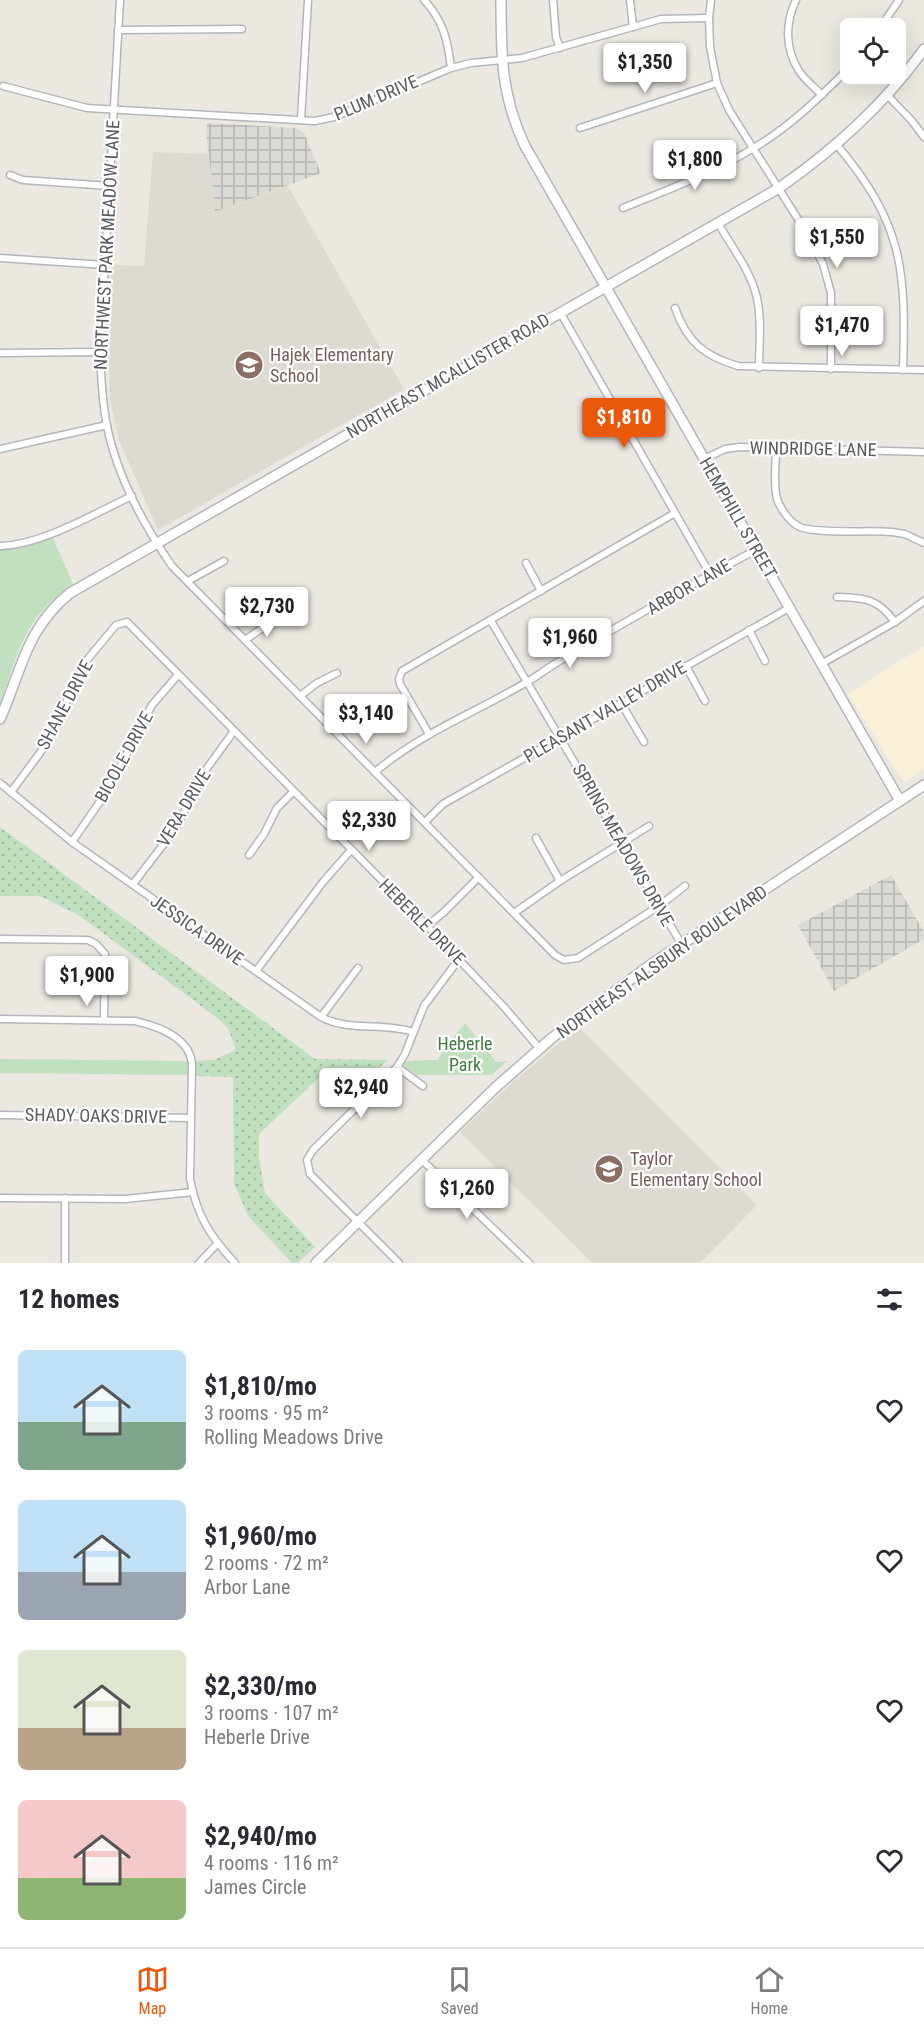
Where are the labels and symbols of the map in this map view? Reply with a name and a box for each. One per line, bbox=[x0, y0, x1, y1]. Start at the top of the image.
pin: $1,350 bbox=[596, 43, 694, 94]
street label: PLUM DRIVE bbox=[331, 70, 421, 125]
street label: NORTHWEST PARK MEADOW LANE bbox=[89, 119, 124, 370]
pin: $1,800 bbox=[646, 140, 744, 191]
pin: $1,550 bbox=[788, 218, 886, 269]
pin: $1,470 bbox=[793, 306, 891, 357]
street label: NORTHEAST MCALLISTER ROAD bbox=[342, 309, 553, 442]
place label: Hajek Elementary School bbox=[270, 344, 394, 386]
school or university icon: Hajek Elementary School bbox=[233, 349, 265, 381]
pin: $1,810 bbox=[575, 398, 673, 449]
street label: WINDRIDGE LANE bbox=[749, 437, 877, 460]
street label: HEMPHILL STREET bbox=[695, 453, 782, 582]
street label: ARBOR LANE bbox=[643, 554, 735, 619]
pin: $2,730 bbox=[218, 587, 316, 638]
pin: $1,960 bbox=[521, 618, 619, 669]
street label: SHANE DRIVE bbox=[32, 656, 97, 753]
street label: PLEASANT VALLEY DRIVE bbox=[520, 656, 690, 767]
pin: $3,140 bbox=[317, 694, 415, 745]
street label: BICOLE DRIVE bbox=[90, 708, 157, 806]
street label: SPRING MEADOWS DRIVE bbox=[568, 760, 679, 930]
street label: VERA DRIVE bbox=[152, 765, 215, 850]
pin: $2,330 bbox=[320, 801, 418, 852]
street label: HEBERLE DRIVE bbox=[375, 874, 470, 969]
street label: NORTHEAST ALSBURY BOULEVARD bbox=[552, 881, 771, 1042]
street label: JESSICA DRIVE bbox=[147, 890, 248, 969]
pin: $1,900 bbox=[38, 956, 136, 1007]
park label: Heberle Park bbox=[438, 1033, 492, 1075]
pin: $2,940 bbox=[312, 1068, 410, 1119]
street label: SHADY OAKS DRIVE bbox=[25, 1104, 167, 1127]
place label: Taylor Elementary School bbox=[630, 1148, 762, 1190]
school or university icon: Taylor Elementary School bbox=[593, 1153, 625, 1185]
pin: $1,260 bbox=[418, 1169, 516, 1220]

